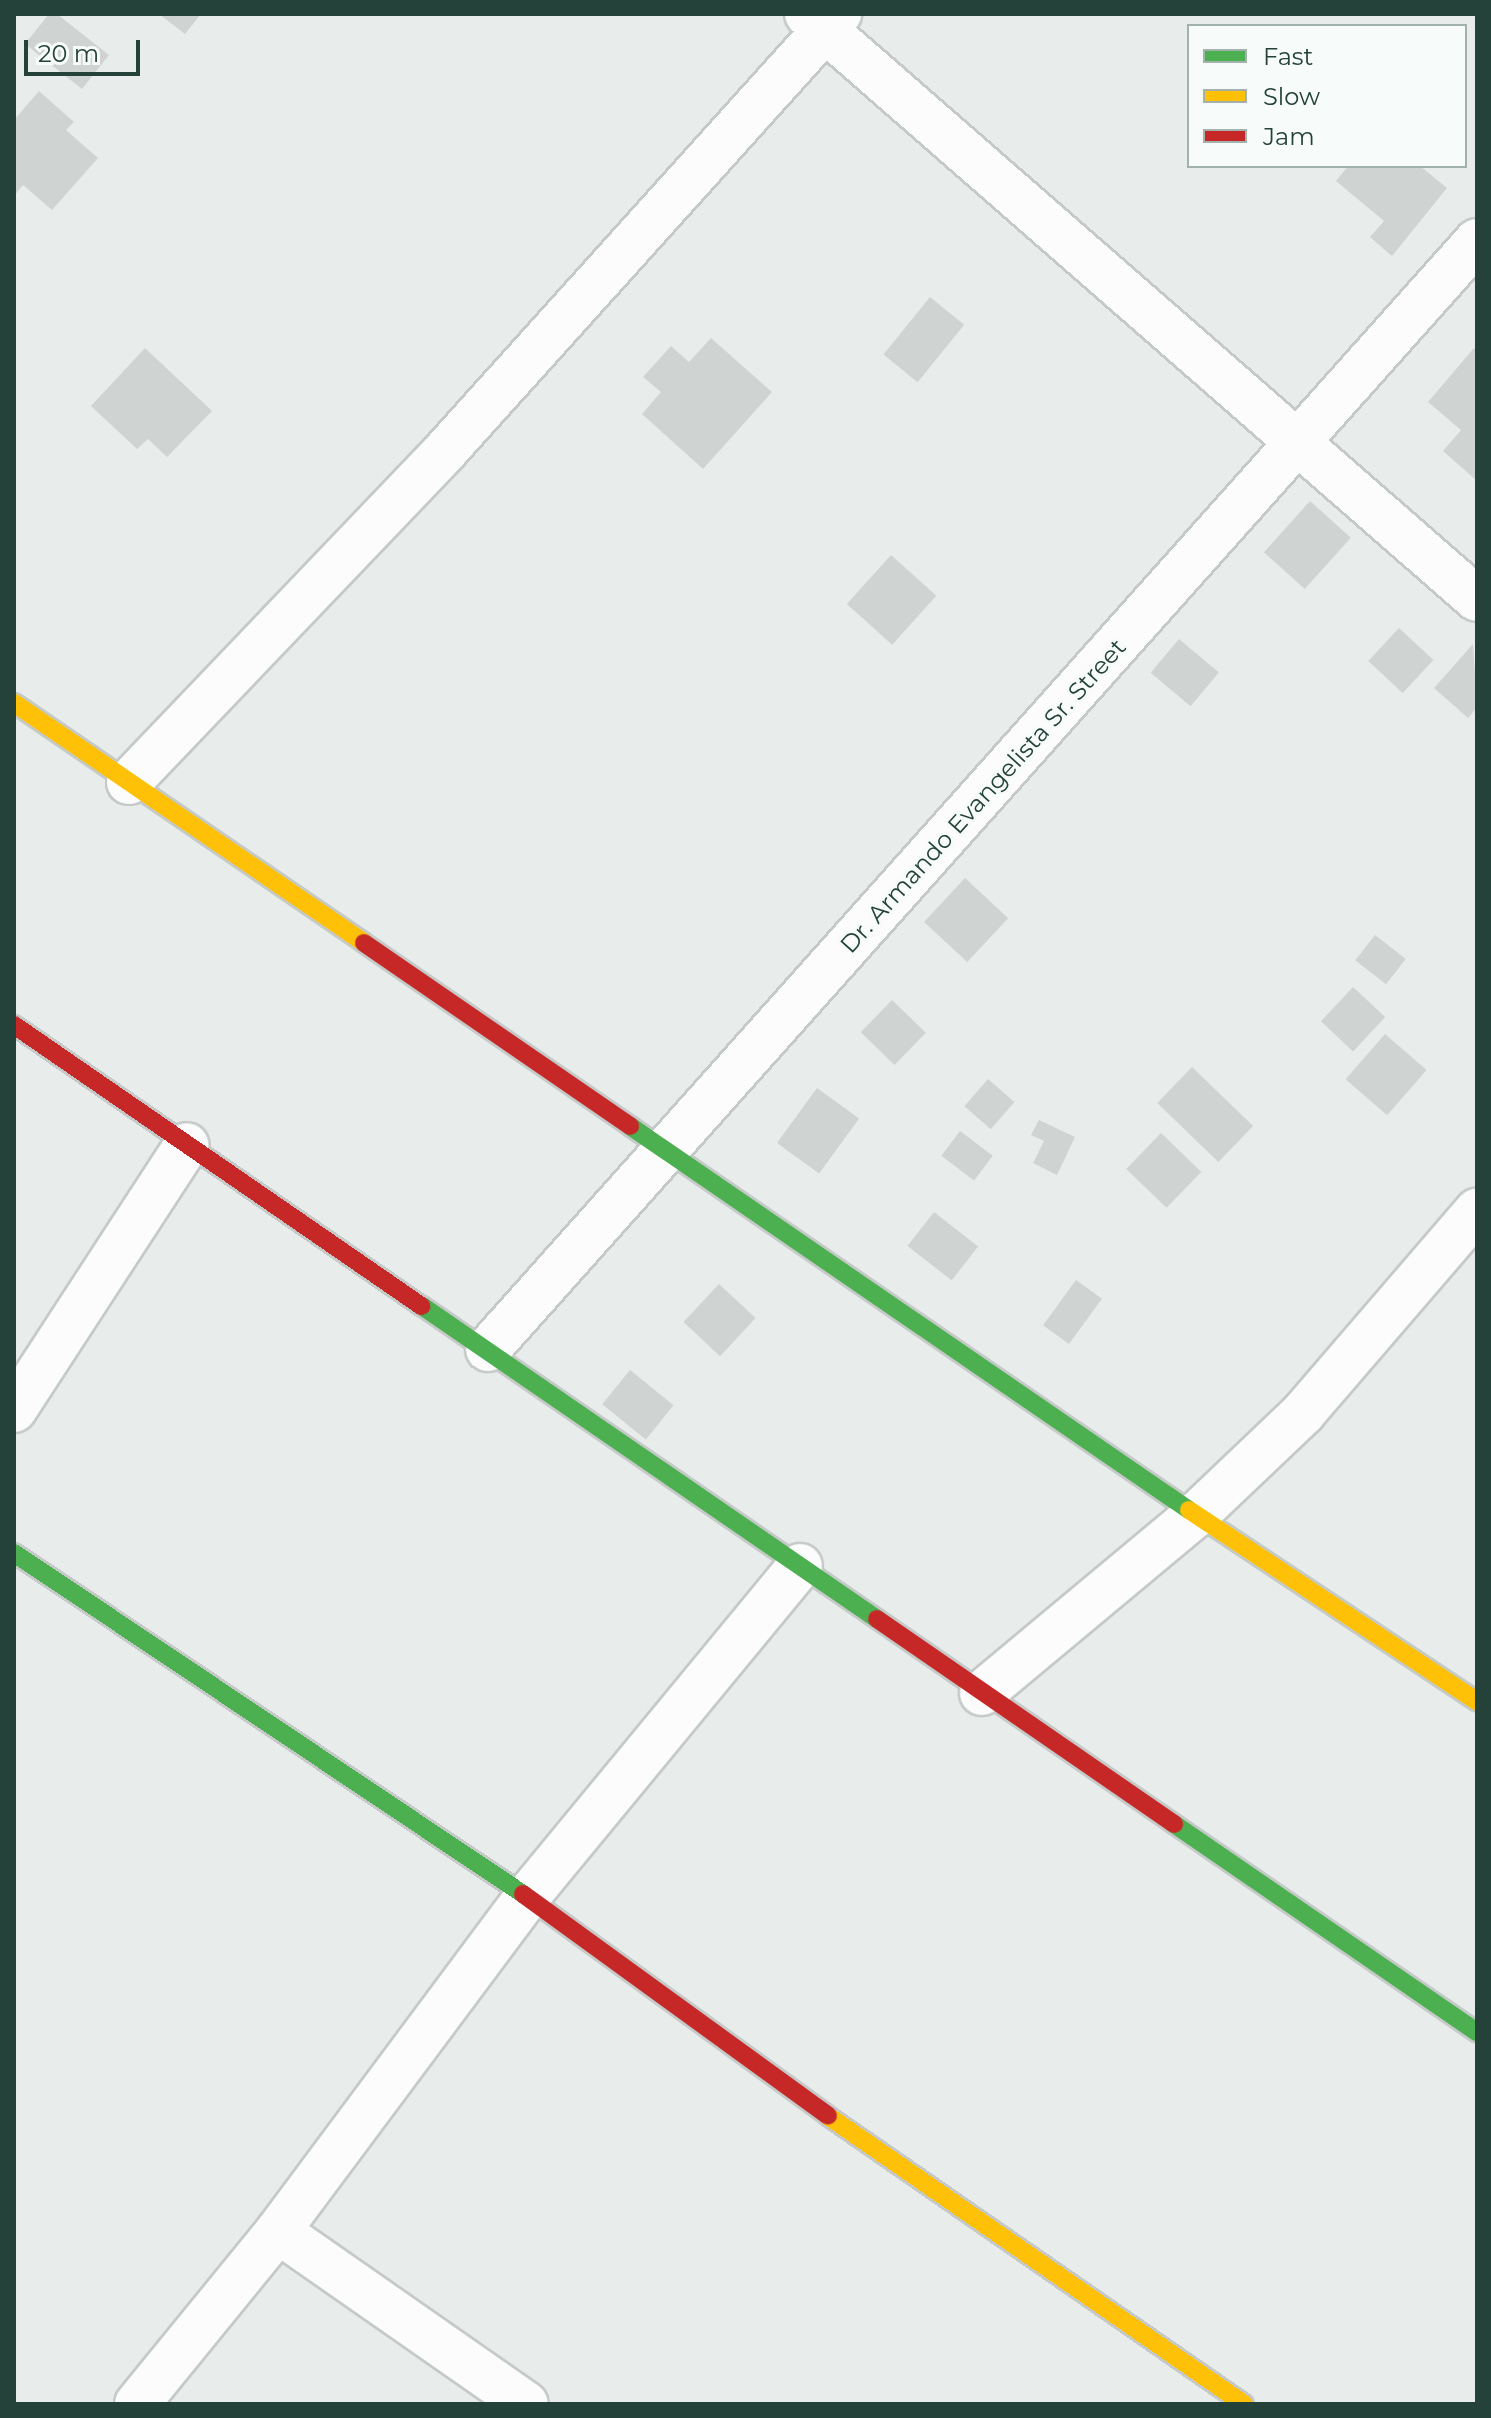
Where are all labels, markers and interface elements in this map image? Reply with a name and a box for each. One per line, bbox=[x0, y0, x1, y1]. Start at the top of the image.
scale bar bbox=[28, 24, 144, 74]
legend bbox=[1187, 24, 1467, 168]
text: 20 m bbox=[38, 39, 99, 68]
text: Fast bbox=[1263, 42, 1313, 71]
text: Slow bbox=[1263, 82, 1320, 111]
text: Jam bbox=[1263, 122, 1315, 151]
street label: Dr. Armando Evangelista Sr. Street bbox=[834, 633, 1132, 959]

